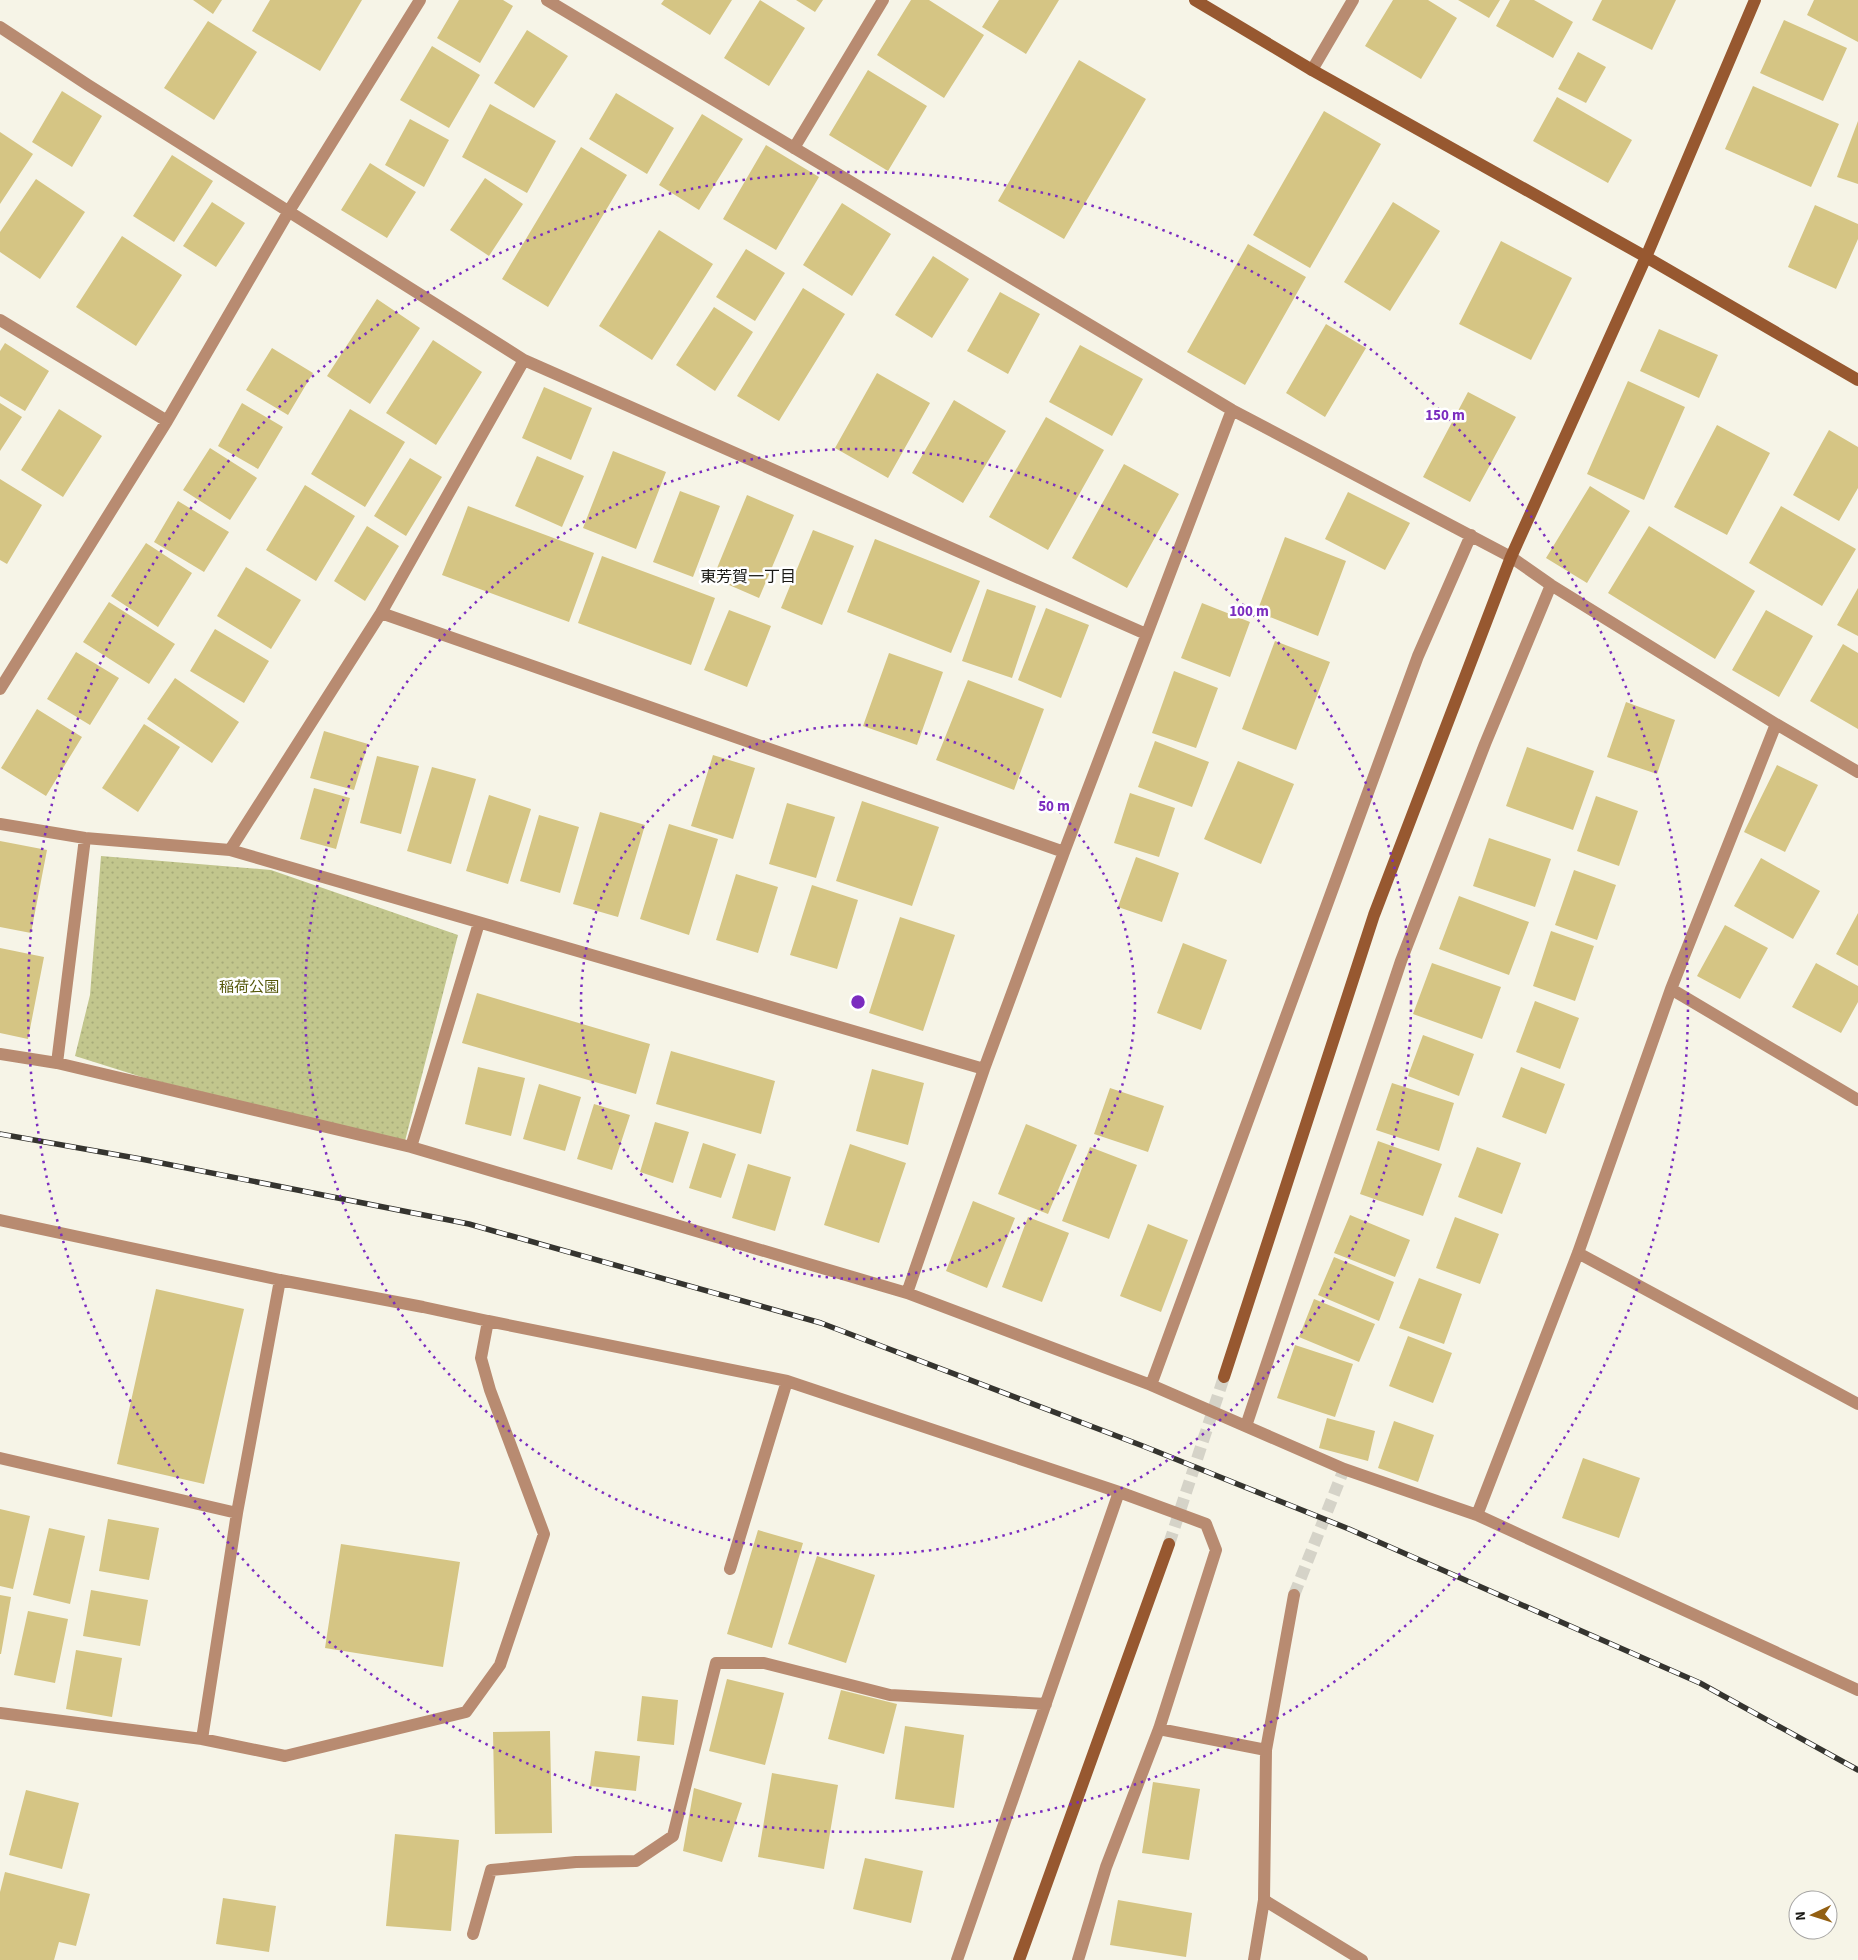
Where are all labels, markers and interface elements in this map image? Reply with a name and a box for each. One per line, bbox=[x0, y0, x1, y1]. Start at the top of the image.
text: 150 m bbox=[1425, 405, 1465, 426]
district label: 東芳賀一丁目 bbox=[700, 566, 796, 588]
text: 100 m bbox=[1229, 601, 1269, 622]
text: 50 m bbox=[1038, 796, 1070, 817]
park label: 稲荷公園 bbox=[219, 977, 279, 998]
centre of rings bbox=[849, 993, 867, 1011]
north arrow bbox=[1788, 1890, 1838, 1940]
text: N bbox=[1791, 1910, 1811, 1921]

